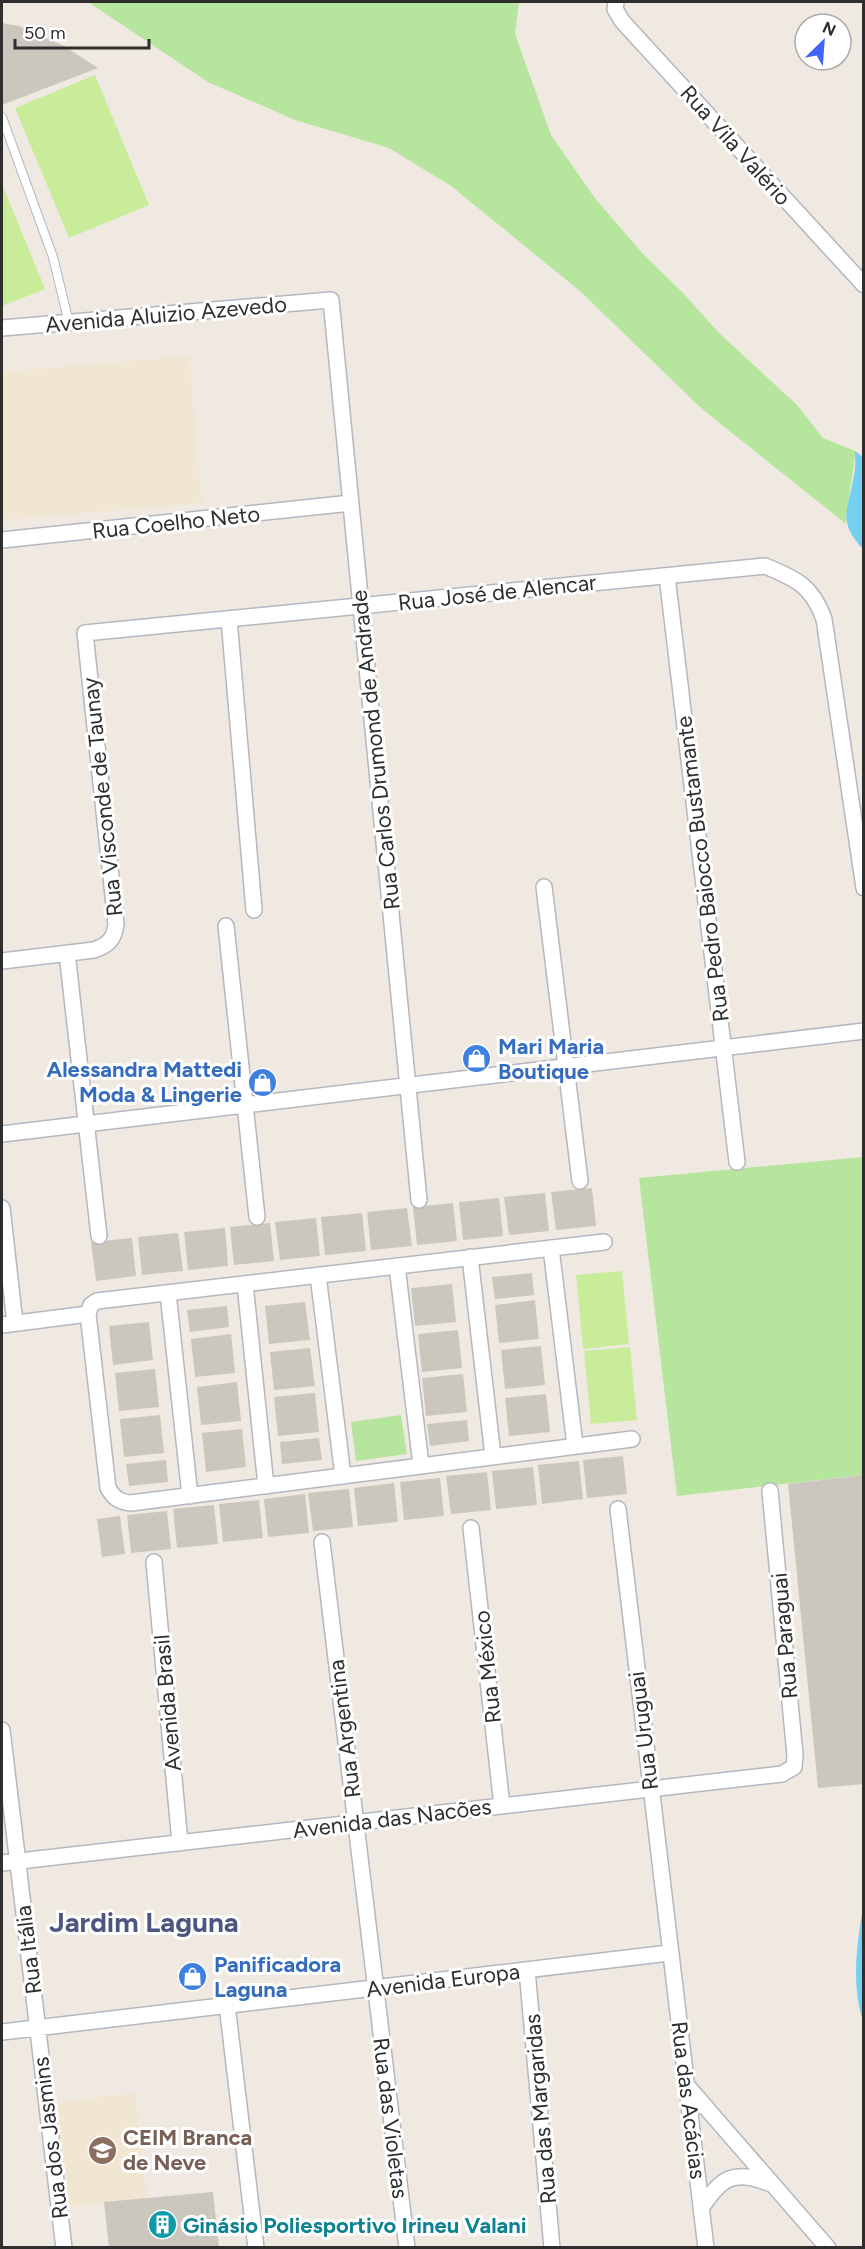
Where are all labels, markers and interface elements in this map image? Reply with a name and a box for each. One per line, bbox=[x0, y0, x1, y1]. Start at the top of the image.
scale bar bbox=[15, 12, 148, 50]
north arrow bbox=[793, 12, 853, 72]
text: N bbox=[820, 18, 839, 40]
text: 50 m bbox=[24, 22, 66, 44]
street label: Rua Vila Valério bbox=[675, 80, 797, 211]
street label: Avenida Aluizio Azevedo bbox=[44, 290, 288, 339]
street label: Rua Coelho Neto bbox=[91, 500, 261, 545]
street label: Rua José de Alencar bbox=[396, 569, 598, 616]
street label: Rua Carlos Drumond de Andrade bbox=[345, 589, 406, 911]
street label: Rua Visconde de Taunay bbox=[76, 676, 128, 918]
street label: Rua Pedro Baiocco Bustamante bbox=[670, 714, 735, 1024]
place label: Mari Maria Boutique bbox=[498, 1033, 604, 1085]
shop icon: Mari Maria Boutique bbox=[461, 1043, 493, 1075]
place label: Alessandra Mattedi Moda & Lingerie bbox=[46, 1056, 242, 1108]
shop icon: Alessandra Mattedi Moda & Lingerie bbox=[247, 1066, 279, 1098]
street label: Rua Paraguai bbox=[766, 1572, 803, 1700]
street label: Rua México bbox=[468, 1609, 507, 1725]
street label: Avenida Brasil bbox=[148, 1634, 187, 1772]
street label: Rua Argentina bbox=[323, 1658, 366, 1800]
street label: Rua Uruguai bbox=[623, 1670, 664, 1792]
street label: Avenida das Nacões bbox=[291, 1793, 493, 1844]
street label: Rua Itália bbox=[10, 1904, 47, 1996]
district label: Jardim Laguna bbox=[49, 1905, 239, 1939]
place label: Panificadora Laguna bbox=[214, 1951, 341, 2003]
street label: Avenida Europa bbox=[365, 1958, 521, 2003]
shop icon: Panificadora Laguna bbox=[177, 1961, 209, 1993]
street label: Rua das Margaridas bbox=[519, 2013, 562, 2205]
street label: Rua das Acácias bbox=[665, 2020, 712, 2181]
street label: Rua das Violetas bbox=[367, 2036, 414, 2200]
street label: Rua dos Jasmins bbox=[27, 2055, 74, 2221]
place label: CEIM Branca de Neve bbox=[123, 2124, 252, 2176]
school or university icon: CEIM Branca de Neve bbox=[86, 2134, 118, 2166]
building icon: Ginásio Poliesportivo Irineu Valani bbox=[146, 2209, 178, 2241]
place label: Ginásio Poliesportivo Irineu Valani bbox=[183, 2212, 527, 2239]

